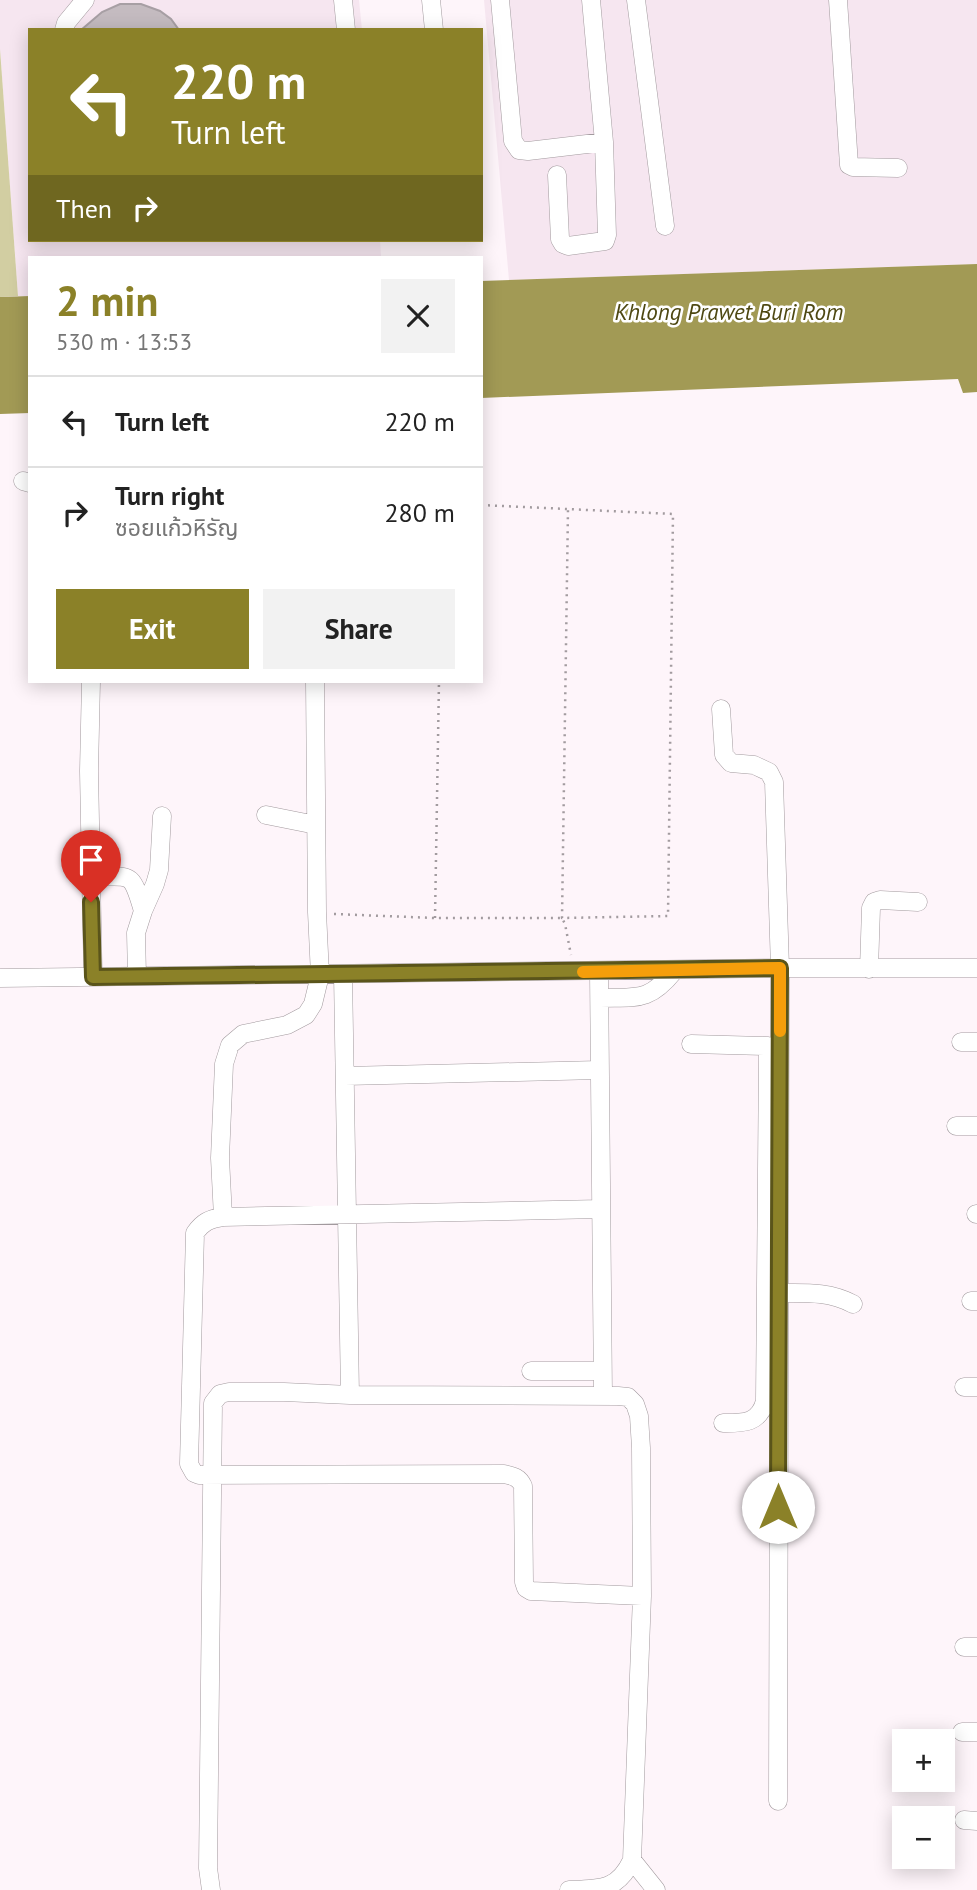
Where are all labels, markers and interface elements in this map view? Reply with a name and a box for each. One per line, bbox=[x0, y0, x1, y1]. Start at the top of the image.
text: 220 m bbox=[171, 49, 306, 113]
icon: left bbox=[56, 56, 147, 147]
text: Turn left bbox=[171, 111, 286, 153]
icon: right bbox=[126, 189, 164, 227]
text: Then bbox=[56, 192, 112, 225]
text: 2 min bbox=[56, 273, 158, 328]
button: close bbox=[381, 279, 455, 353]
water label: Khlong Prawet Buri Rom bbox=[615, 297, 843, 326]
text: 530 m · 13:53 bbox=[56, 327, 192, 356]
icon: left bbox=[56, 403, 94, 441]
text: Turn left bbox=[115, 405, 209, 438]
text: 220 m bbox=[384, 405, 455, 438]
text: Turn right bbox=[115, 479, 224, 512]
icon: right bbox=[56, 494, 94, 532]
text: 280 m bbox=[384, 496, 455, 529]
text: ซอยแก้วหิรัญ bbox=[115, 513, 238, 542]
button: Exit bbox=[56, 589, 249, 669]
button: Share bbox=[263, 589, 455, 669]
pin bbox=[61, 830, 121, 902]
icon: arrive bbox=[72, 841, 110, 879]
position arrow bbox=[741, 1470, 815, 1544]
map controls bbox=[892, 1729, 955, 1869]
button: + bbox=[892, 1729, 955, 1792]
button: − bbox=[892, 1806, 955, 1869]

